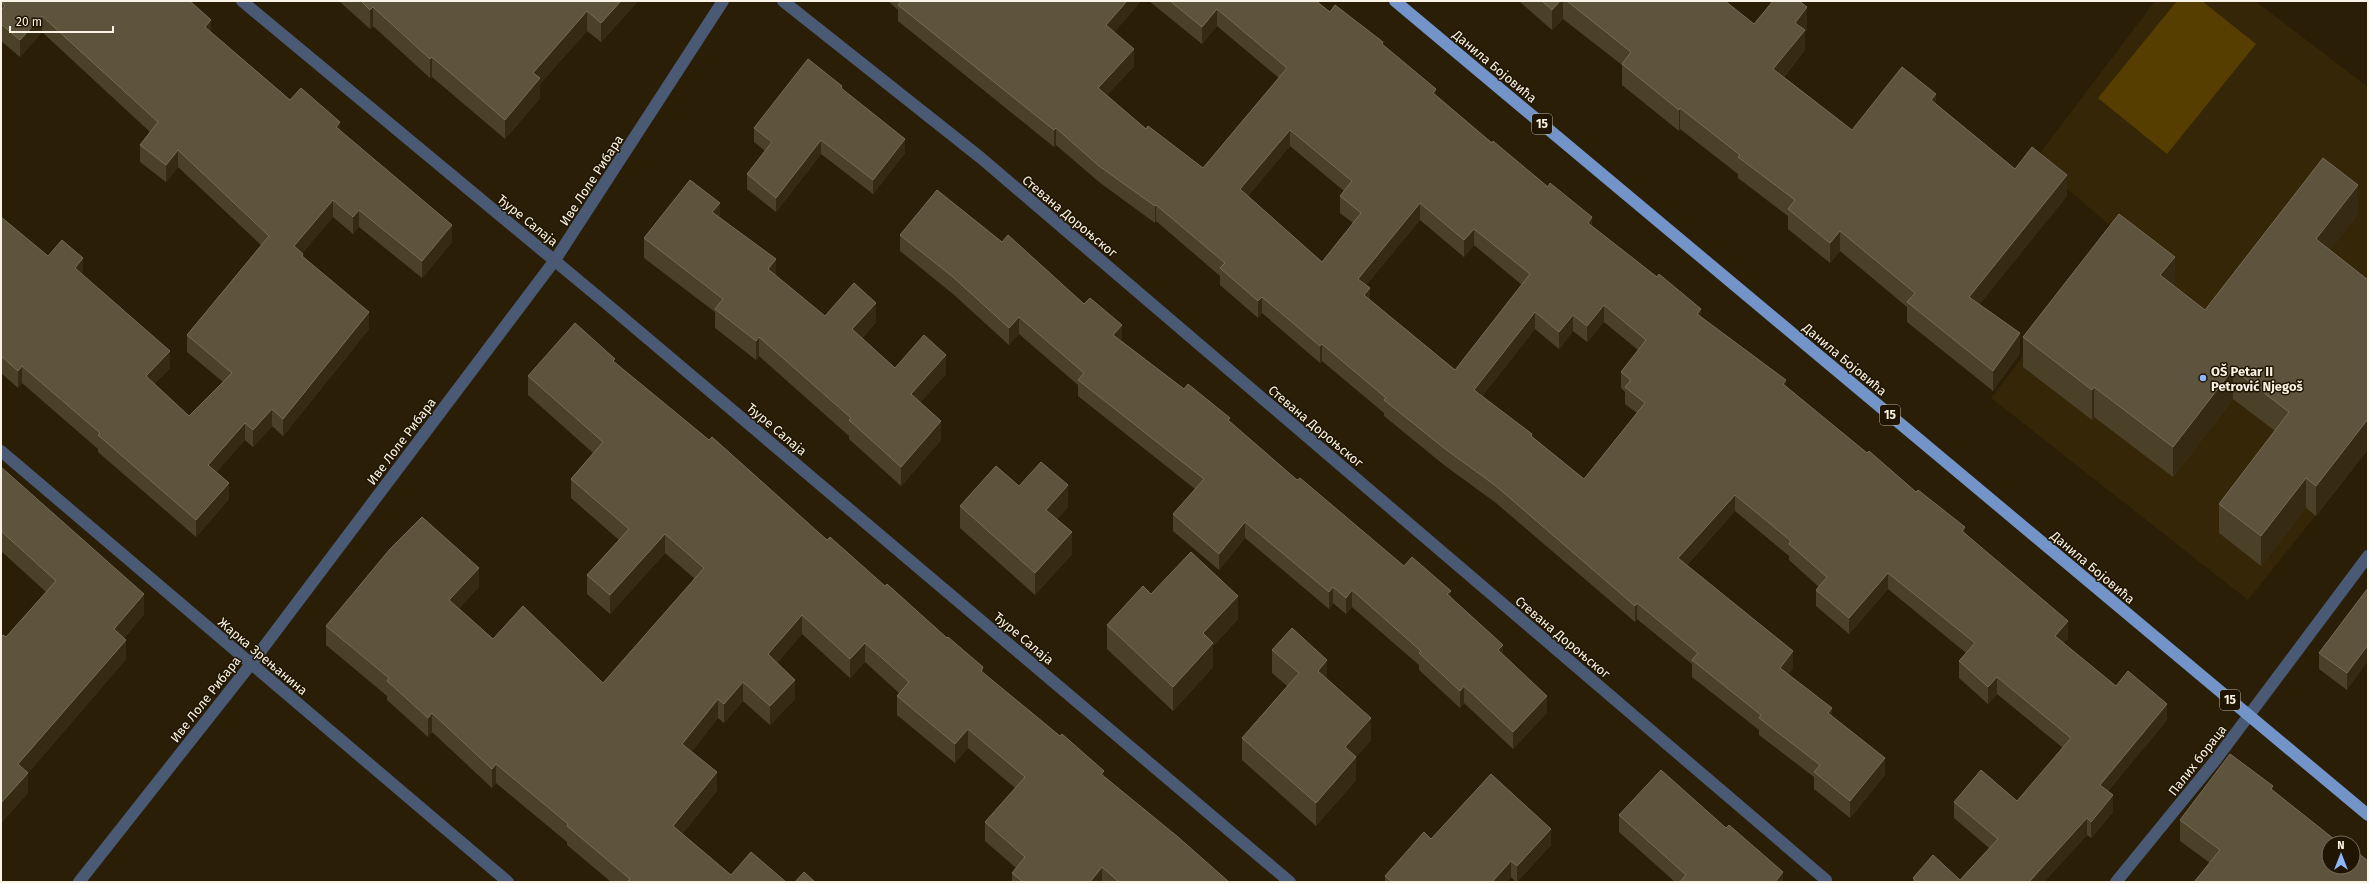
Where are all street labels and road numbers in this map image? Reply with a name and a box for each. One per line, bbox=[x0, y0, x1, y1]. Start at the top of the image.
street label: Данила Бојовића bbox=[1449, 26, 1540, 106]
road number: 15 bbox=[1532, 114, 1552, 134]
street label: Иве Лоле Рибара bbox=[557, 132, 626, 228]
street label: Стевана Дороњског bbox=[1019, 172, 1120, 261]
street label: Ђуре Салаја bbox=[494, 191, 561, 249]
street label: Данила Бојовића bbox=[1799, 319, 1890, 399]
street label: Стевана Дороњског bbox=[1265, 382, 1366, 471]
street label: Иве Лоле Рибара bbox=[364, 395, 439, 488]
street label: Ђуре Салаја bbox=[744, 400, 810, 459]
road number: 15 bbox=[1880, 405, 1900, 425]
street label: Данила Бојовића bbox=[2047, 527, 2138, 607]
street label: Стевана Дороњског bbox=[1512, 593, 1613, 682]
street label: Ђуре Салаја bbox=[991, 609, 1057, 668]
street label: Жарка Зрењанина bbox=[215, 615, 310, 698]
street label: Иве Лоле Рибара bbox=[167, 653, 244, 745]
road number: 15 bbox=[2220, 690, 2240, 710]
street label: Палих бораца bbox=[2165, 722, 2230, 799]

